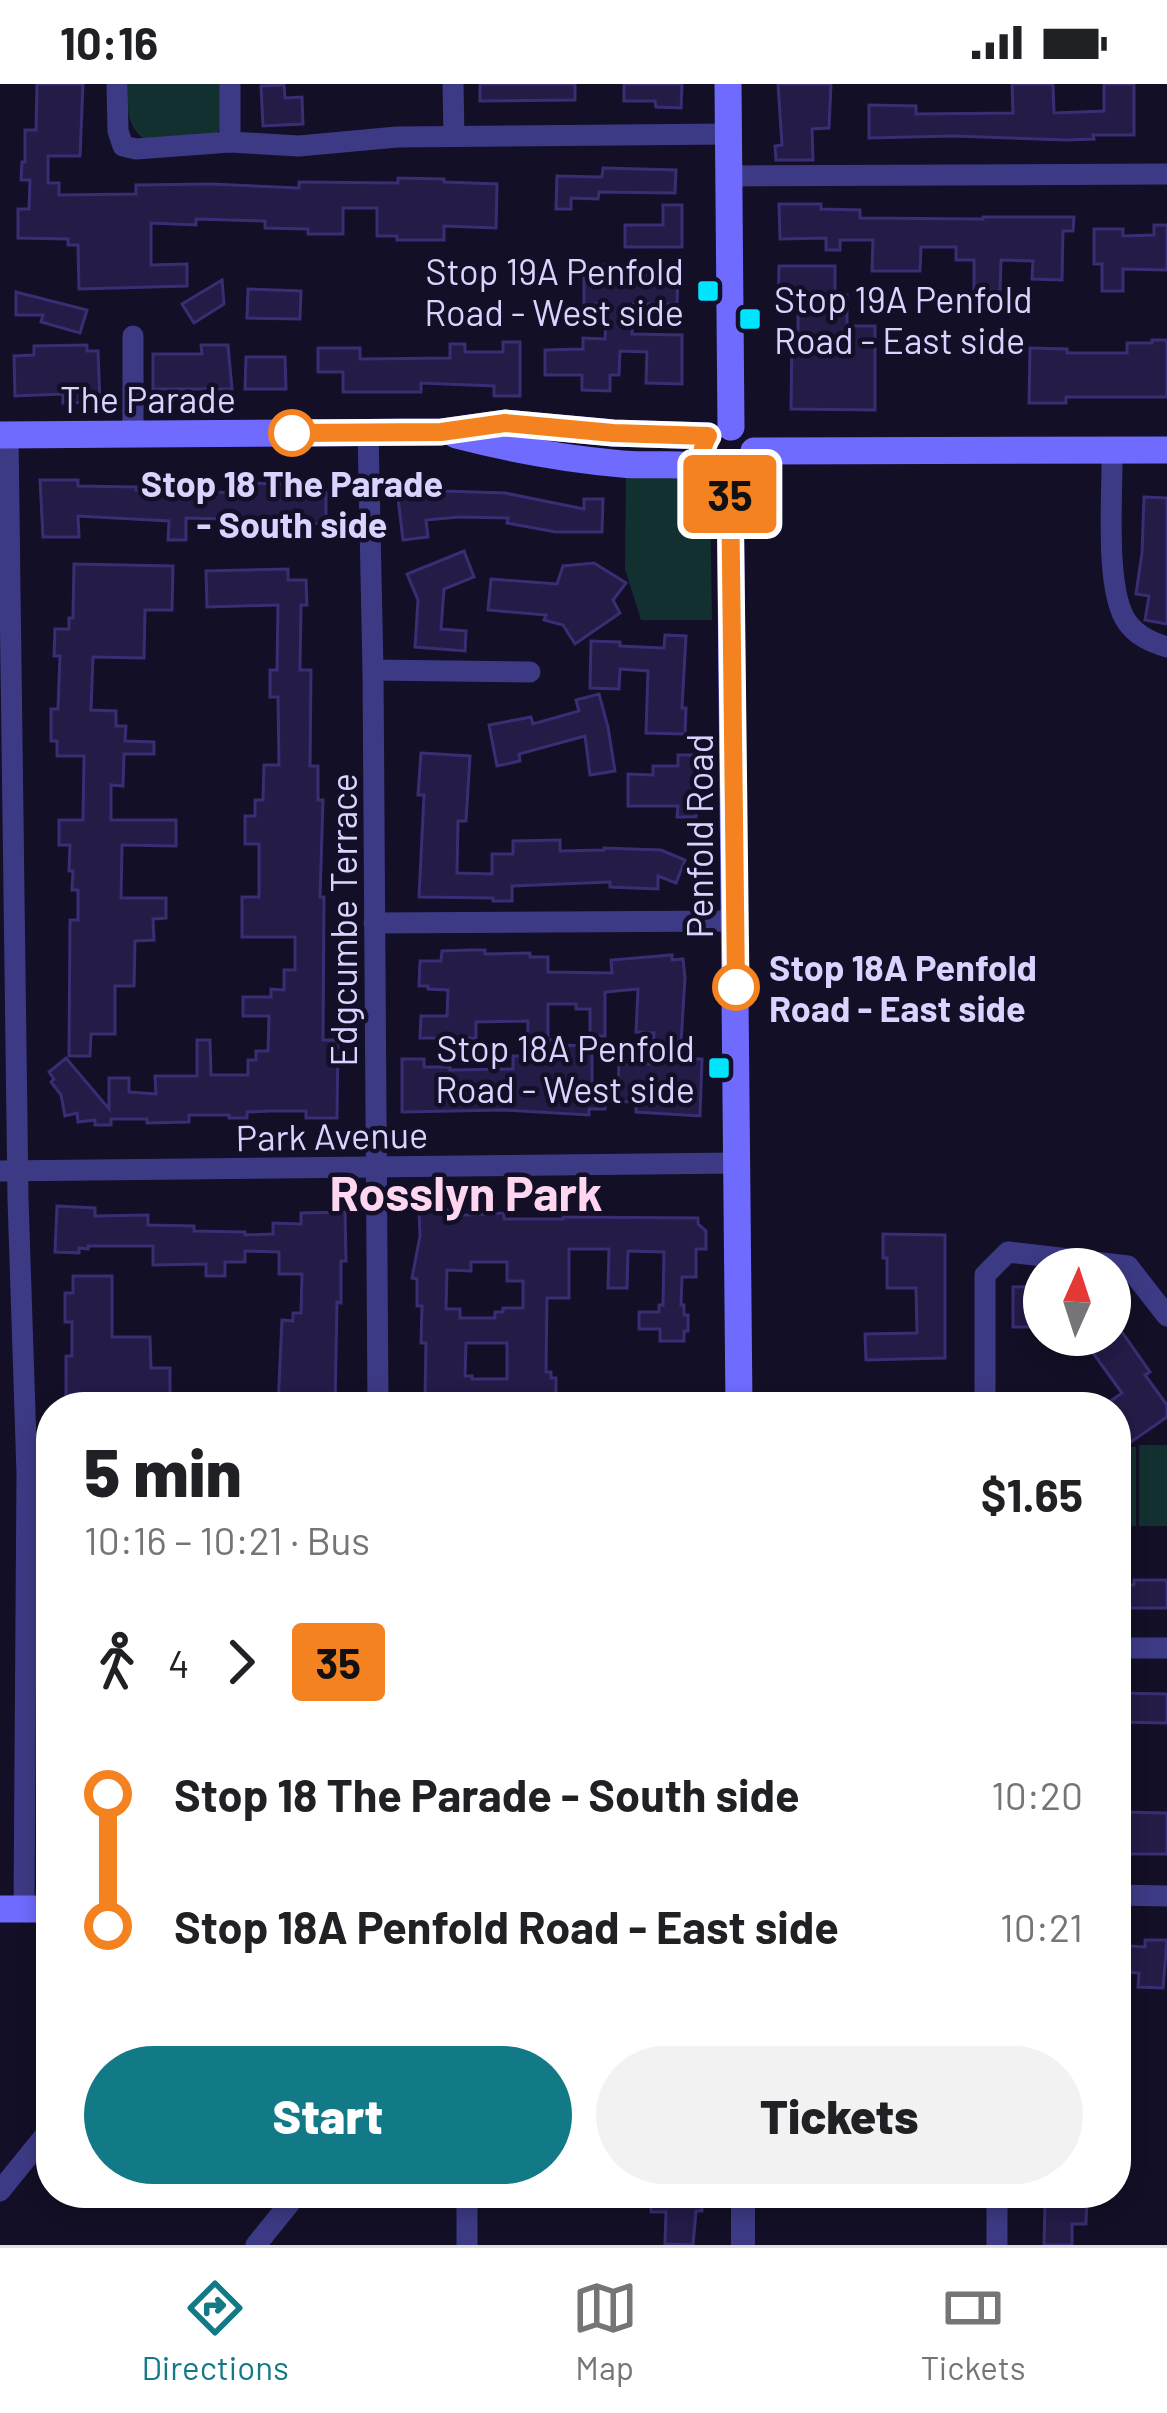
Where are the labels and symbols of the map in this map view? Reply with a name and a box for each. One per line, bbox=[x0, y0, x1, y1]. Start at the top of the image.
place label: Stop 19A Penfold Road - West side bbox=[424, 249, 684, 333]
place label: Stop 19A Penfold Road - East side bbox=[774, 277, 1033, 361]
marker: Stop 19A Penfold Road - West side bbox=[695, 278, 721, 304]
marker: Stop 19A Penfold Road - East side bbox=[737, 306, 763, 332]
street label: The Parade bbox=[60, 377, 236, 420]
marker: Stop 18 The Parade - South side bbox=[270, 411, 314, 455]
line badge: 35 bbox=[676, 455, 784, 533]
place label: Stop 18 The Parade - South side bbox=[141, 461, 443, 545]
street label: Penfold Road bbox=[677, 734, 720, 938]
street label: Edgcumbe Terrace bbox=[321, 773, 364, 1067]
place label: Stop 18A Penfold Road - East side bbox=[769, 945, 1037, 1029]
marker: Stop 18A Penfold Road - East side bbox=[714, 965, 758, 1009]
place label: Stop 18A Penfold Road - West side bbox=[435, 1026, 695, 1110]
marker: Stop 18A Penfold Road - West side bbox=[706, 1055, 732, 1081]
street label: Park Avenue bbox=[235, 1112, 429, 1158]
district label: Rosslyn Park bbox=[329, 1163, 603, 1221]
north arrow bbox=[1023, 1248, 1131, 1356]

